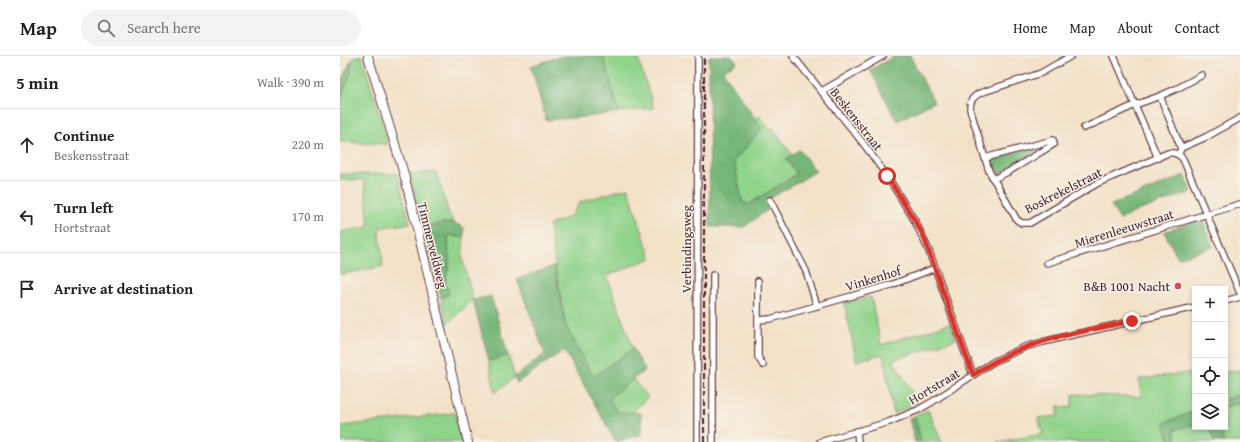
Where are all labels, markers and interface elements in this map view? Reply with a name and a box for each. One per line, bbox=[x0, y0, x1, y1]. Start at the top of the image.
search box bbox=[81, 10, 361, 46]
text: Map bbox=[20, 14, 57, 42]
icon: search bbox=[95, 17, 117, 39]
text: Search here bbox=[127, 17, 201, 38]
text: Home bbox=[1013, 18, 1048, 38]
text: Map bbox=[1070, 18, 1095, 38]
text: About bbox=[1117, 18, 1153, 38]
text: Contact bbox=[1175, 18, 1220, 38]
text: 5 min bbox=[16, 70, 58, 95]
text: Walk · 390 m bbox=[257, 73, 324, 92]
street label: Beskensstraat bbox=[826, 84, 888, 155]
text: Continue bbox=[54, 125, 115, 146]
icon: ahead bbox=[16, 134, 38, 156]
text: 220 m bbox=[292, 135, 324, 154]
text: Beskensstraat bbox=[54, 146, 129, 165]
street label: Boskrekelstraat bbox=[1021, 163, 1106, 218]
route start bbox=[878, 167, 896, 185]
text: Turn left bbox=[54, 197, 113, 218]
street label: Timmerveldweg bbox=[413, 200, 453, 291]
street label: Mierenleeuwstraat bbox=[1072, 204, 1177, 253]
street label: Verbindingsweg bbox=[677, 205, 696, 293]
icon: left bbox=[16, 206, 38, 228]
text: 170 m bbox=[292, 207, 324, 226]
text: Hortstraat bbox=[54, 218, 111, 237]
street label: Vinkenhof bbox=[843, 260, 905, 296]
place label: B&B 1001 Nacht bbox=[1084, 277, 1170, 296]
icon: arrive bbox=[16, 278, 38, 300]
text: Arrive at destination bbox=[54, 278, 193, 299]
marker: B&B 1001 Nacht bbox=[1173, 281, 1183, 291]
map controls bbox=[1192, 286, 1228, 430]
button: + bbox=[1192, 286, 1228, 322]
route end bbox=[1123, 312, 1141, 330]
button: − bbox=[1192, 322, 1228, 358]
button: locate bbox=[1192, 358, 1228, 394]
street label: Hortstraat bbox=[905, 363, 964, 409]
button: layers bbox=[1192, 394, 1228, 430]

